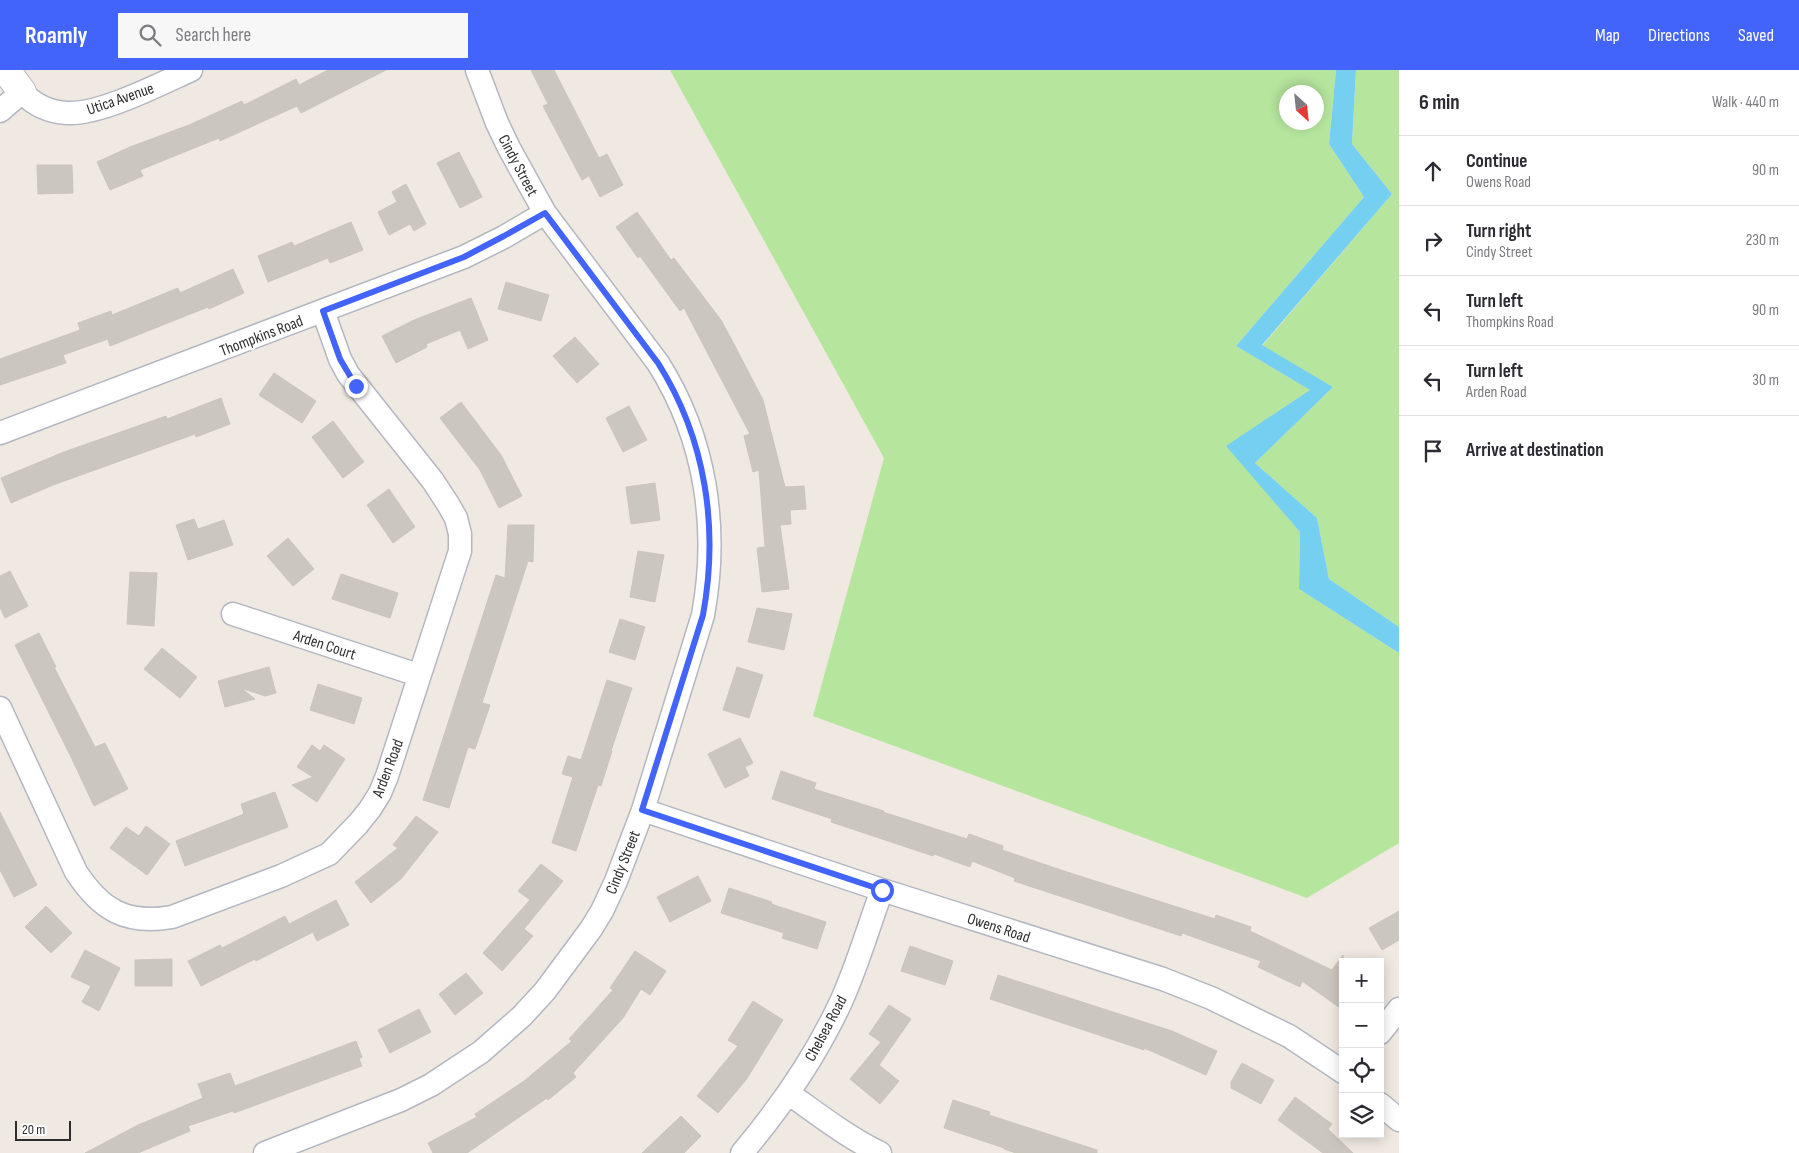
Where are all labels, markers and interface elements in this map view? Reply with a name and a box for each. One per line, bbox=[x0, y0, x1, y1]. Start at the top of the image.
search box bbox=[118, 13, 468, 58]
text: Roamly bbox=[25, 21, 88, 50]
icon: search bbox=[136, 21, 164, 49]
text: Search here bbox=[176, 24, 251, 47]
text: Map bbox=[1595, 25, 1620, 46]
text: Directions bbox=[1648, 25, 1710, 46]
text: Saved bbox=[1738, 25, 1774, 46]
street label: Utica Avenue bbox=[84, 79, 157, 120]
north arrow bbox=[1279, 85, 1324, 130]
text: 6 min bbox=[1419, 90, 1460, 115]
text: Walk · 440 m bbox=[1712, 93, 1779, 112]
street label: Cindy Street bbox=[494, 132, 542, 200]
text: Continue bbox=[1466, 150, 1527, 173]
icon: ahead bbox=[1419, 157, 1447, 185]
text: 90 m bbox=[1752, 161, 1779, 180]
text: Owens Road bbox=[1466, 173, 1531, 192]
text: Turn right bbox=[1466, 220, 1531, 243]
icon: right bbox=[1419, 227, 1447, 255]
text: 230 m bbox=[1746, 231, 1779, 250]
text: Cindy Street bbox=[1466, 243, 1533, 262]
text: Turn left bbox=[1466, 290, 1523, 313]
icon: left bbox=[1419, 297, 1447, 325]
text: 90 m bbox=[1752, 301, 1779, 320]
street label: Thompkins Road bbox=[217, 312, 306, 361]
text: Thompkins Road bbox=[1466, 313, 1554, 332]
text: Turn left bbox=[1466, 360, 1523, 383]
icon: left bbox=[1419, 367, 1447, 395]
text: 30 m bbox=[1752, 371, 1779, 390]
route end bbox=[345, 375, 368, 398]
text: Arden Road bbox=[1466, 383, 1527, 402]
icon: arrive bbox=[1419, 437, 1447, 465]
text: Arrive at destination bbox=[1466, 439, 1604, 462]
street label: Arden Court bbox=[290, 626, 358, 664]
street label: Arden Road bbox=[368, 737, 408, 801]
street label: Cindy Street bbox=[602, 828, 645, 897]
route start bbox=[871, 879, 894, 902]
street label: Owens Road bbox=[965, 909, 1032, 948]
map controls bbox=[1339, 958, 1384, 1138]
button: + bbox=[1339, 958, 1384, 1003]
street label: Chelsea Road bbox=[801, 993, 852, 1065]
button: − bbox=[1339, 1003, 1384, 1048]
button: locate bbox=[1339, 1048, 1384, 1093]
button: layers bbox=[1339, 1093, 1384, 1138]
scale bar bbox=[15, 1118, 71, 1141]
text: 20 m bbox=[22, 1121, 45, 1138]

